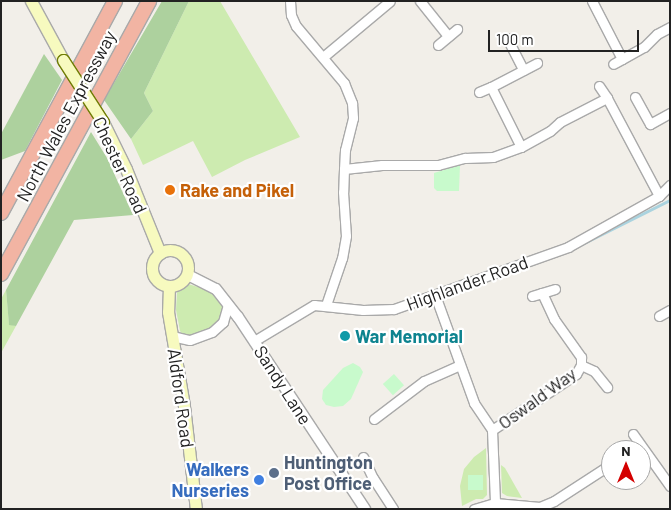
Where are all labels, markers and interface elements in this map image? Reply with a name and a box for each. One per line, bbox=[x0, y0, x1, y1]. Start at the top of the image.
scale bar bbox=[491, 20, 642, 52]
street label: North Wales Expressway bbox=[12, 27, 120, 205]
text: 100 m bbox=[496, 30, 534, 48]
street label: Chester Road bbox=[88, 113, 152, 217]
place label: Rake and Pikel bbox=[180, 179, 294, 201]
marker: Rake and Pikel bbox=[164, 184, 176, 196]
street label: Highlander Road bbox=[403, 251, 531, 315]
place label: War Memorial bbox=[355, 325, 463, 347]
marker: War Memorial bbox=[339, 330, 351, 342]
street label: Sandy Lane bbox=[250, 342, 316, 428]
street label: Aldford Road bbox=[163, 347, 199, 449]
street label: Oswald Way bbox=[494, 362, 580, 434]
north arrow bbox=[601, 440, 651, 490]
text: N bbox=[621, 442, 631, 459]
place label: Huntington Post Office bbox=[284, 452, 373, 494]
place label: Walkers Nurseries bbox=[171, 459, 249, 502]
marker: Huntington Post Office bbox=[268, 467, 280, 479]
marker: Walkers Nurseries bbox=[253, 474, 265, 486]

